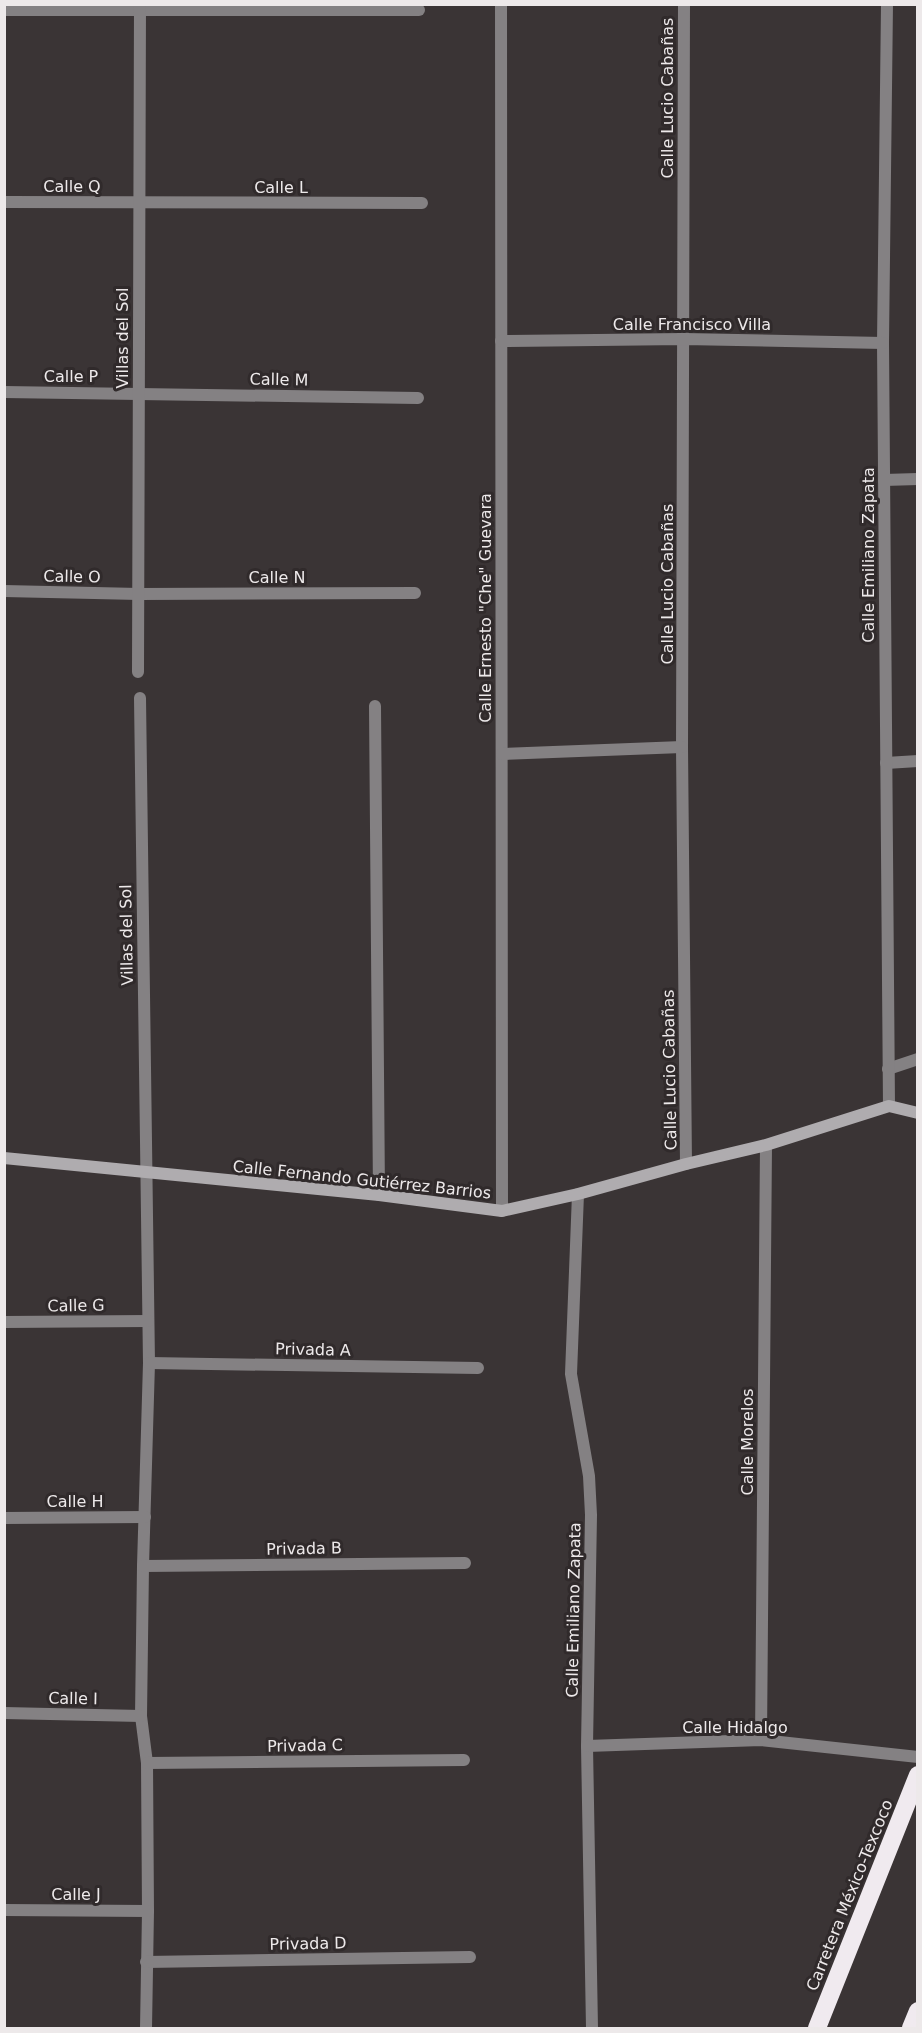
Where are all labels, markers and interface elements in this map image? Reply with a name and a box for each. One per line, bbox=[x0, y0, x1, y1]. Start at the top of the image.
street label: Calle Lucio Cabañas bbox=[658, 18, 677, 178]
street label: Calle Q bbox=[43, 177, 101, 196]
street label: Calle L bbox=[254, 178, 308, 197]
street label: Villas del Sol bbox=[113, 287, 132, 389]
street label: Calle Francisco Villa bbox=[613, 315, 771, 334]
street label: Calle P bbox=[44, 367, 99, 386]
street label: Calle M bbox=[250, 369, 308, 390]
street label: Calle Emiliano Zapata bbox=[859, 467, 878, 643]
street label: Calle Ernesto "Che" Guevara bbox=[476, 493, 495, 723]
street label: Calle Lucio Cabañas bbox=[658, 504, 677, 664]
street label: Calle O bbox=[43, 567, 101, 586]
street label: Calle N bbox=[249, 568, 305, 587]
street label: Villas del Sol bbox=[116, 884, 137, 986]
street label: Calle Lucio Cabañas bbox=[659, 989, 680, 1151]
street label: Calle Fernando Gutiérrez Barrios bbox=[232, 1156, 492, 1203]
street label: Calle G bbox=[47, 1296, 105, 1315]
street label: Privada A bbox=[275, 1339, 351, 1360]
street label: Calle Morelos bbox=[738, 1388, 757, 1496]
street label: Calle H bbox=[47, 1492, 103, 1511]
street label: Calle Emiliano Zapata bbox=[562, 1522, 585, 1698]
street label: Privada B bbox=[266, 1538, 342, 1559]
street label: Calle I bbox=[48, 1689, 98, 1708]
street label: Calle Hidalgo bbox=[682, 1718, 788, 1737]
street label: Privada C bbox=[267, 1735, 343, 1756]
street label: Carretera México-Texcoco bbox=[802, 1797, 897, 1993]
street label: Calle J bbox=[51, 1885, 101, 1904]
street label: Privada D bbox=[269, 1933, 347, 1954]

